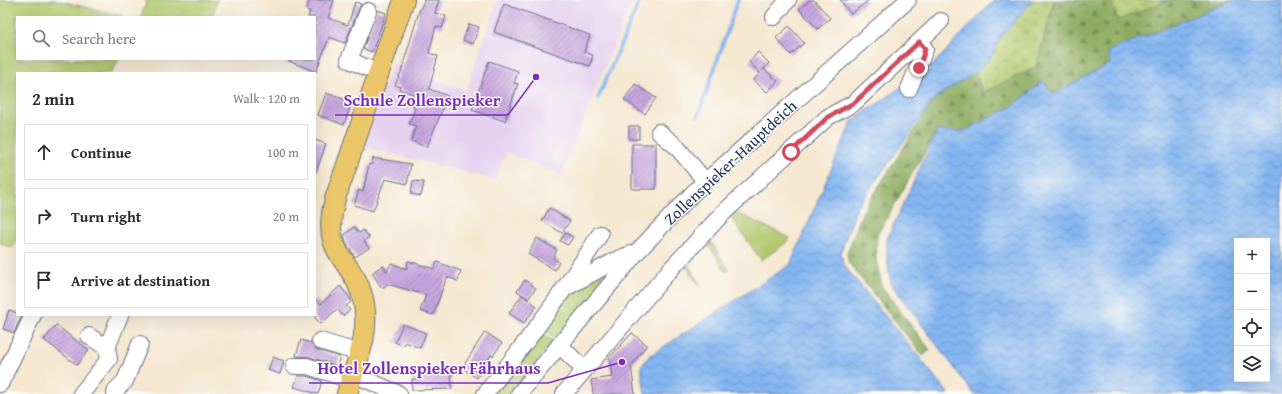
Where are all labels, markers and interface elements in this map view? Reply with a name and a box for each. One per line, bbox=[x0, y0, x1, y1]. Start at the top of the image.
search box bbox=[16, 16, 316, 60]
icon: search bbox=[30, 27, 52, 49]
text: Search here bbox=[62, 28, 136, 49]
route end bbox=[910, 59, 928, 77]
text: 2 min bbox=[32, 86, 74, 111]
callout: Schule Zollenspieker bbox=[335, 86, 508, 115]
text: Schule Zollenspieker bbox=[343, 87, 501, 112]
text: Walk · 120 m bbox=[233, 89, 300, 108]
street label: Zollenspieker-Hauptdeich bbox=[658, 94, 802, 230]
icon: ahead bbox=[33, 141, 55, 163]
text: Continue bbox=[71, 142, 132, 163]
text: 100 m bbox=[267, 143, 299, 162]
route start bbox=[782, 143, 800, 161]
icon: right bbox=[33, 205, 55, 227]
text: Turn right bbox=[71, 206, 142, 227]
text: 20 m bbox=[273, 207, 299, 226]
map controls bbox=[1234, 238, 1270, 382]
button: + bbox=[1234, 238, 1270, 274]
icon: arrive bbox=[33, 269, 55, 291]
text: Arrive at destination bbox=[71, 270, 210, 291]
button: − bbox=[1234, 274, 1270, 310]
button: locate bbox=[1234, 310, 1270, 346]
button: layers bbox=[1234, 346, 1270, 382]
callout: Hotel Zollenspieker Fährhaus bbox=[309, 354, 548, 383]
text: Hotel Zollenspieker Fährhaus bbox=[317, 355, 541, 380]

